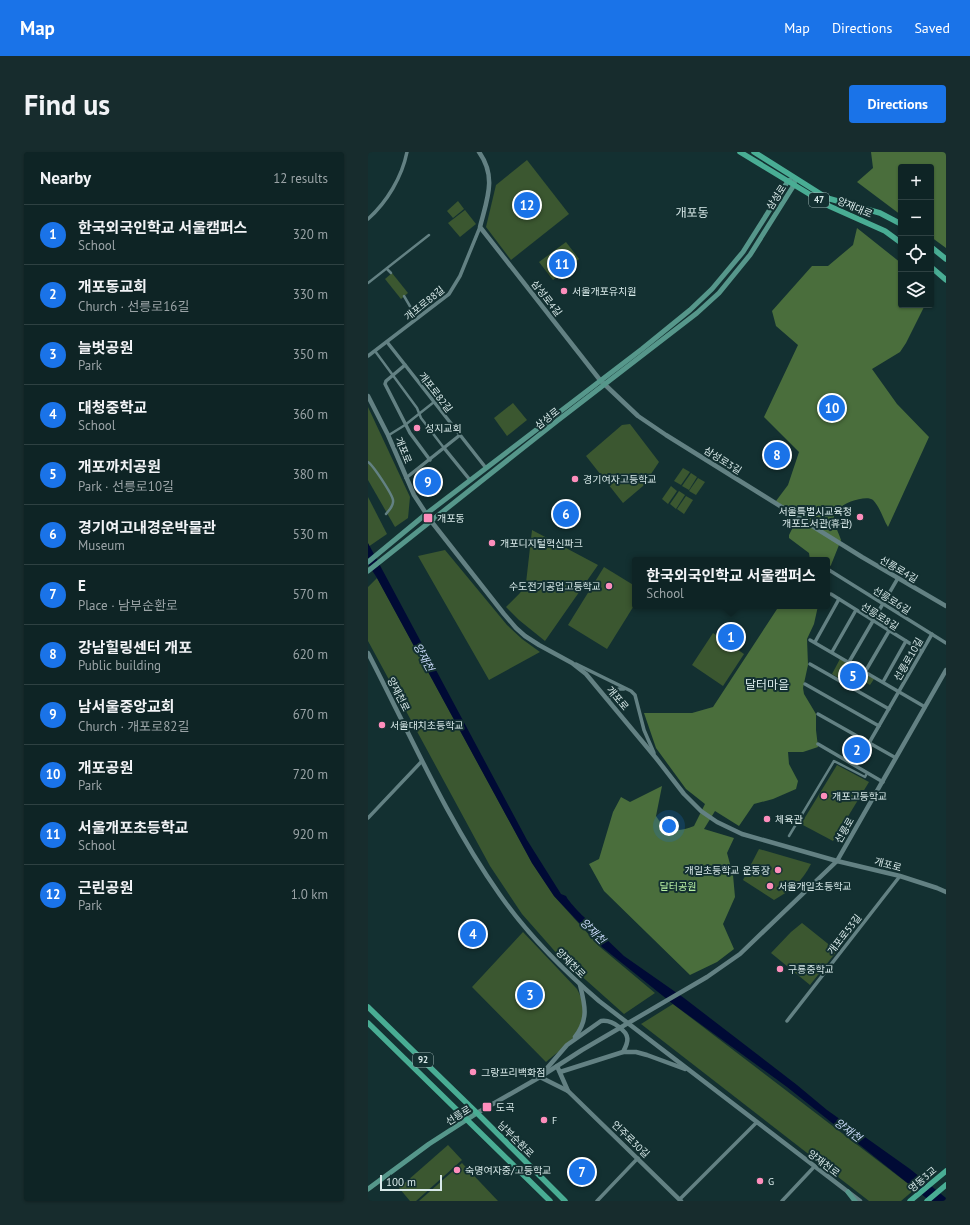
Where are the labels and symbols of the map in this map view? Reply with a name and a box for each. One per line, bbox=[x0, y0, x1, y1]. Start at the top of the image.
street label: 삼성로 bbox=[763, 182, 789, 212]
pin: 12 bbox=[514, 190, 540, 220]
road number: 47 bbox=[809, 193, 829, 207]
street label: 양재대로 bbox=[835, 194, 874, 221]
district label: 개포동 bbox=[675, 205, 709, 220]
pin: 11 bbox=[549, 249, 575, 279]
street label: 삼성로4길 bbox=[528, 278, 565, 319]
street label: 개포로88길 bbox=[402, 283, 447, 323]
place label: 서울개포유치원 bbox=[572, 285, 636, 298]
marker: 서울개포유치원 bbox=[559, 286, 569, 296]
street label: 개포로82길 bbox=[416, 370, 455, 415]
pin: 10 bbox=[819, 393, 845, 423]
street label: 삼성로 bbox=[532, 405, 562, 432]
place label: 성지교회 bbox=[425, 422, 462, 435]
marker: 성지교회 bbox=[412, 423, 422, 433]
street label: 개포로 bbox=[392, 435, 415, 465]
pin: 8 bbox=[764, 440, 790, 470]
street label: 삼성로3길 bbox=[701, 444, 744, 477]
pin: 9 bbox=[415, 467, 441, 497]
place label: 경기여자고등학교 bbox=[583, 473, 657, 486]
marker: 경기여자고등학교 bbox=[570, 474, 580, 484]
pin: 6 bbox=[553, 499, 579, 529]
place label: 서울특별시교육청 개포도서관(휴관) bbox=[778, 505, 852, 530]
marker: 개포동 bbox=[422, 512, 434, 524]
place label: 개포동 bbox=[437, 512, 465, 525]
marker: 서울특별시교육청 개포도서관(휴관) bbox=[855, 512, 865, 522]
place label: 개포디지털혁신파크 bbox=[500, 537, 583, 550]
marker: 개포디지털혁신파크 bbox=[487, 538, 497, 548]
street label: 선릉로4길 bbox=[877, 553, 920, 586]
place label: 수도전기공업고등학교 bbox=[509, 580, 601, 593]
marker: 수도전기공업고등학교 bbox=[604, 581, 614, 591]
street label: 선릉로6길 bbox=[870, 584, 913, 617]
street label: 선릉로8길 bbox=[858, 600, 901, 633]
pin: 1 bbox=[718, 622, 744, 652]
street label: 선릉로10길 bbox=[891, 635, 926, 683]
water label: 양재천 bbox=[411, 640, 438, 675]
pin: 5 bbox=[840, 661, 866, 691]
street label: 양재천로 bbox=[384, 675, 413, 714]
district label: 달터마을 bbox=[745, 677, 789, 692]
street label: 개포로 bbox=[604, 684, 631, 713]
place label: 서울대치초등학교 bbox=[390, 719, 464, 732]
marker: 서울대치초등학교 bbox=[377, 720, 387, 730]
pin: 2 bbox=[844, 735, 870, 765]
place label: 개포고등학교 bbox=[832, 790, 887, 803]
marker: 개포고등학교 bbox=[819, 791, 829, 801]
place label: 체육관 bbox=[775, 813, 803, 826]
marker: 체육관 bbox=[762, 814, 772, 824]
street label: 선릉로 bbox=[832, 815, 857, 845]
your location bbox=[659, 816, 679, 836]
street label: 개포로 bbox=[873, 855, 903, 874]
place label: 개일초등학교 운동장 bbox=[685, 864, 770, 877]
marker: 개일초등학교 운동장 bbox=[773, 865, 783, 875]
park label: 달터공원 bbox=[660, 880, 696, 893]
place label: 서울개일초등학교 bbox=[778, 880, 852, 893]
marker: 서울개일초등학교 bbox=[765, 881, 775, 891]
street label: 개포로53길 bbox=[825, 912, 864, 957]
water label: 양재천 bbox=[577, 915, 610, 948]
pin: 4 bbox=[460, 919, 486, 949]
street label: 양재천로 bbox=[553, 946, 588, 981]
place label: 구룡중학교 bbox=[788, 963, 834, 976]
marker: 구룡중학교 bbox=[775, 964, 785, 974]
pin: 3 bbox=[517, 980, 543, 1010]
road number: 92 bbox=[413, 1053, 433, 1067]
place label: 그랑프리백화점 bbox=[481, 1066, 545, 1079]
marker: 그랑프리백화점 bbox=[468, 1067, 478, 1077]
marker: 도곡 bbox=[481, 1101, 493, 1113]
place label: 도곡 bbox=[496, 1101, 514, 1114]
street label: 선릉로 bbox=[443, 1103, 473, 1128]
place label: F bbox=[552, 1114, 557, 1127]
marker: F bbox=[539, 1115, 549, 1125]
water label: 양재천 bbox=[832, 1115, 866, 1146]
street label: 남부순환로 bbox=[495, 1118, 537, 1160]
street label: 언주로30길 bbox=[609, 1118, 652, 1161]
street label: 양재천로 bbox=[805, 1147, 842, 1180]
pin: 7 bbox=[569, 1157, 595, 1187]
place label: 숙명여자중/고등학교 bbox=[465, 1164, 551, 1177]
street label: 영동3교 bbox=[905, 1164, 939, 1195]
marker: 숙명여자중/고등학교 bbox=[452, 1165, 462, 1175]
scale bar bbox=[380, 1173, 442, 1192]
place label: G bbox=[768, 1175, 774, 1188]
marker: G bbox=[755, 1176, 765, 1186]

